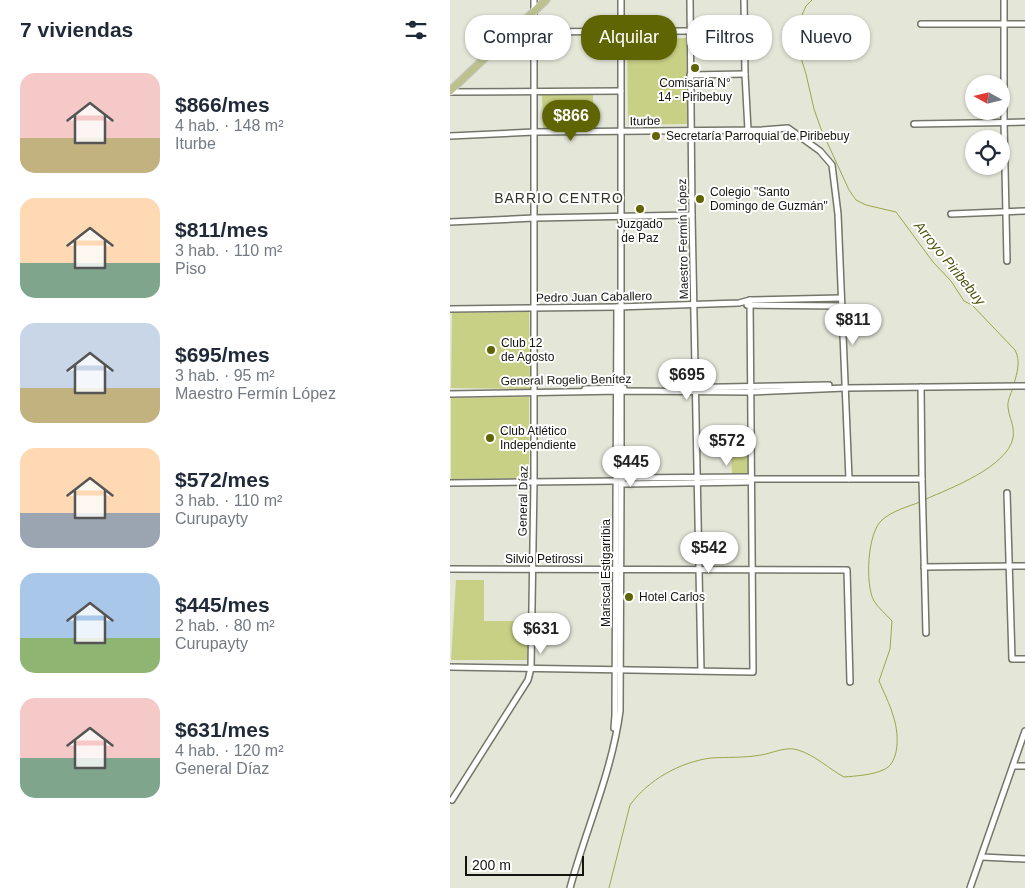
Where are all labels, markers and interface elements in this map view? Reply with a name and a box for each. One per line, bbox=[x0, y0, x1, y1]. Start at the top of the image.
chip: Comprar bbox=[465, 15, 571, 60]
chip: Alquilar bbox=[581, 15, 677, 60]
chip: Filtros bbox=[687, 15, 772, 60]
chip: Nuevo bbox=[782, 15, 870, 60]
icon: filters bbox=[402, 16, 430, 44]
text: 7 viviendas bbox=[20, 18, 133, 41]
marker: Comisaría N° 14 - Piribebuy bbox=[689, 62, 701, 74]
north arrow bbox=[965, 75, 1010, 120]
map controls bbox=[965, 75, 1010, 175]
place label: Comisaría N° 14 - Piribebuy bbox=[658, 76, 732, 104]
icon: home bbox=[60, 93, 120, 153]
text: $866/mes bbox=[175, 93, 270, 116]
pin: $866 bbox=[541, 100, 601, 142]
text: $866 bbox=[553, 107, 589, 124]
street label: Iturbe bbox=[630, 114, 661, 128]
text: 4 hab. · 148 m² bbox=[175, 117, 284, 134]
place label: Secretaría Parroquial de Piribebuy bbox=[666, 129, 849, 143]
marker: Secretaría Parroquial de Piribebuy bbox=[650, 130, 662, 142]
button: locate bbox=[965, 130, 1010, 175]
text: Iturbe bbox=[175, 135, 216, 152]
street label: Maestro Fermín López bbox=[675, 179, 691, 299]
place label: Colegio "Santo Domingo de Guzmán" bbox=[710, 185, 828, 213]
district label: BARRIO CENTRO bbox=[494, 190, 624, 206]
marker: Colegio "Santo Domingo de Guzmán" bbox=[694, 193, 706, 205]
marker: Juzgado de Paz bbox=[634, 203, 646, 215]
place label: Juzgado de Paz bbox=[617, 217, 663, 245]
water label: Arroyo Piribebuy bbox=[911, 217, 989, 309]
icon: home bbox=[60, 218, 120, 278]
text: $811/mes bbox=[175, 218, 268, 241]
text: 3 hab. · 110 m² bbox=[175, 242, 282, 259]
text: Piso bbox=[175, 260, 206, 277]
street label: Pedro Juan Caballero bbox=[536, 289, 652, 305]
pin: $811 bbox=[823, 304, 883, 346]
text: $811 bbox=[836, 311, 870, 328]
place label: Club 12 de Agosto bbox=[501, 336, 555, 364]
icon: home bbox=[60, 343, 120, 403]
text: $695/mes bbox=[175, 343, 270, 366]
marker: Club 12 de Agosto bbox=[485, 344, 497, 356]
pin: $695 bbox=[657, 358, 717, 401]
text: $695 bbox=[669, 366, 705, 383]
text: 3 hab. · 95 m² bbox=[175, 367, 275, 384]
street label: General Rogelio Benítez bbox=[501, 372, 631, 388]
text: Maestro Fermín López bbox=[175, 385, 336, 402]
place label: Club Atlético Independiente bbox=[500, 424, 576, 452]
pin: $572 bbox=[697, 424, 757, 467]
marker: Club Atlético Independiente bbox=[484, 432, 496, 444]
text: $572 bbox=[709, 432, 745, 449]
pin: $445 bbox=[601, 446, 661, 488]
text: $445 bbox=[613, 453, 649, 470]
street label: General Díaz bbox=[515, 466, 531, 536]
icon: home bbox=[60, 468, 120, 528]
text: $572/mes bbox=[175, 468, 270, 491]
text: 3 hab. · 110 m² bbox=[175, 492, 282, 509]
text: Curupayty bbox=[175, 510, 248, 527]
street label: Mariscal Estigarribia bbox=[599, 519, 613, 627]
pin: $542 bbox=[679, 532, 739, 574]
text: $542 bbox=[691, 539, 727, 556]
street label: Silvio Petirossi bbox=[505, 552, 583, 566]
place label: Hotel Carlos bbox=[639, 590, 705, 604]
marker: Hotel Carlos bbox=[623, 591, 635, 603]
icon: home bbox=[60, 593, 120, 653]
text: $445/mes bbox=[175, 593, 270, 616]
pin: $631 bbox=[511, 612, 571, 655]
text: 2 hab. · 80 m² bbox=[175, 617, 275, 634]
text: $631 bbox=[523, 620, 559, 637]
text: Curupayty bbox=[175, 635, 248, 652]
icon: home bbox=[60, 718, 120, 778]
text: $631/mes bbox=[175, 718, 270, 741]
text: 4 hab. · 120 m² bbox=[175, 742, 284, 759]
text: General Díaz bbox=[175, 760, 269, 777]
scale bar bbox=[465, 853, 584, 876]
text: 200 m bbox=[472, 857, 511, 873]

